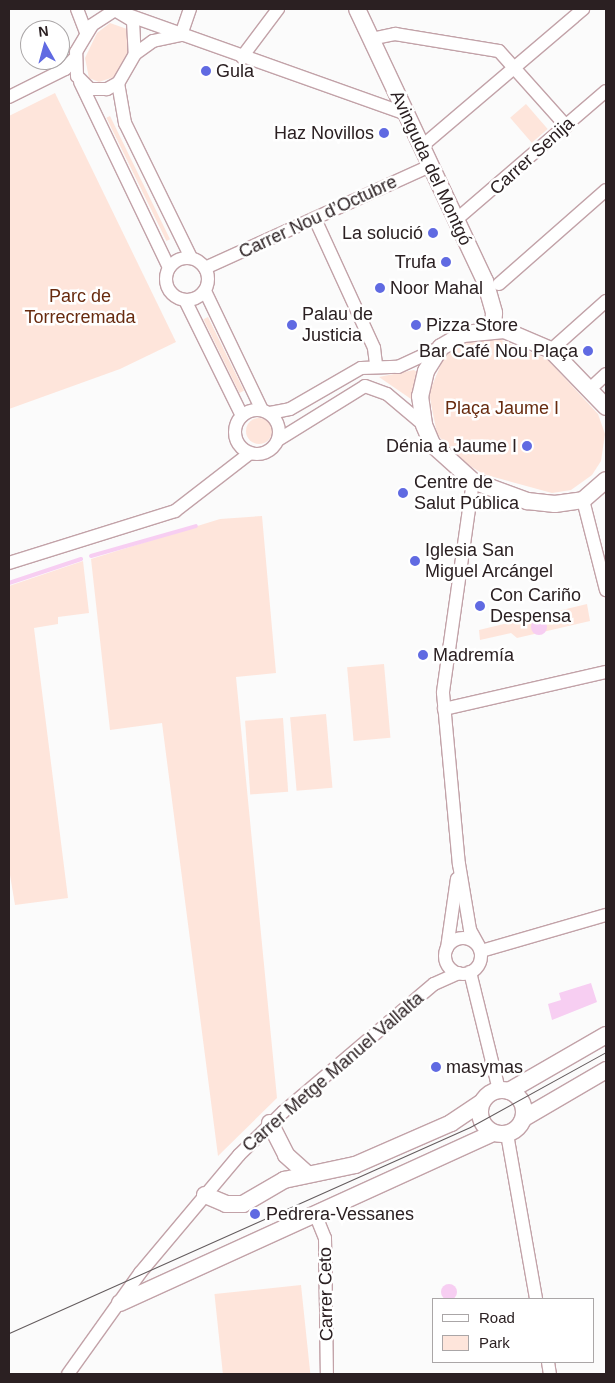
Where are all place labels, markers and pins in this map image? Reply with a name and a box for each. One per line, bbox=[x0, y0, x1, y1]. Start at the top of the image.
place label: Gula bbox=[216, 60, 254, 82]
marker: Gula bbox=[200, 65, 212, 77]
place label: Haz Novillos bbox=[274, 122, 374, 144]
marker: Haz Novillos bbox=[378, 127, 390, 139]
place label: La solució bbox=[342, 222, 423, 244]
marker: La solució bbox=[427, 227, 439, 239]
place label: Trufa bbox=[395, 251, 436, 273]
marker: Trufa bbox=[440, 256, 452, 268]
place label: Noor Mahal bbox=[390, 277, 483, 299]
marker: Noor Mahal bbox=[374, 282, 386, 294]
place label: Palau de Justicia bbox=[302, 304, 373, 346]
place label: Pizza Store bbox=[426, 314, 518, 336]
marker: Palau de Justicia bbox=[286, 319, 298, 331]
marker: Pizza Store bbox=[410, 319, 422, 331]
place label: Bar Café Nou Plaça bbox=[419, 340, 578, 362]
marker: Bar Café Nou Plaça bbox=[582, 345, 594, 357]
place label: Dénia a Jaume I bbox=[386, 435, 517, 457]
marker: Dénia a Jaume I bbox=[521, 440, 533, 452]
place label: Centre de Salut Pública bbox=[414, 472, 519, 514]
marker: Centre de Salut Pública bbox=[396, 486, 410, 500]
place label: Iglesia San Miguel Arcángel bbox=[425, 540, 554, 582]
marker: Iglesia San Miguel Arcángel bbox=[409, 555, 421, 567]
place label: Con Cariño Despensa bbox=[490, 585, 581, 628]
marker: Con Cariño Despensa bbox=[474, 600, 486, 612]
place label: Madremía bbox=[433, 644, 514, 666]
marker: Madremía bbox=[417, 649, 429, 661]
place label: masymas bbox=[446, 1056, 523, 1078]
marker: masymas bbox=[430, 1061, 442, 1073]
place label: Pedrera-Vessanes bbox=[266, 1203, 414, 1225]
marker: Pedrera-Vessanes bbox=[248, 1207, 262, 1221]

